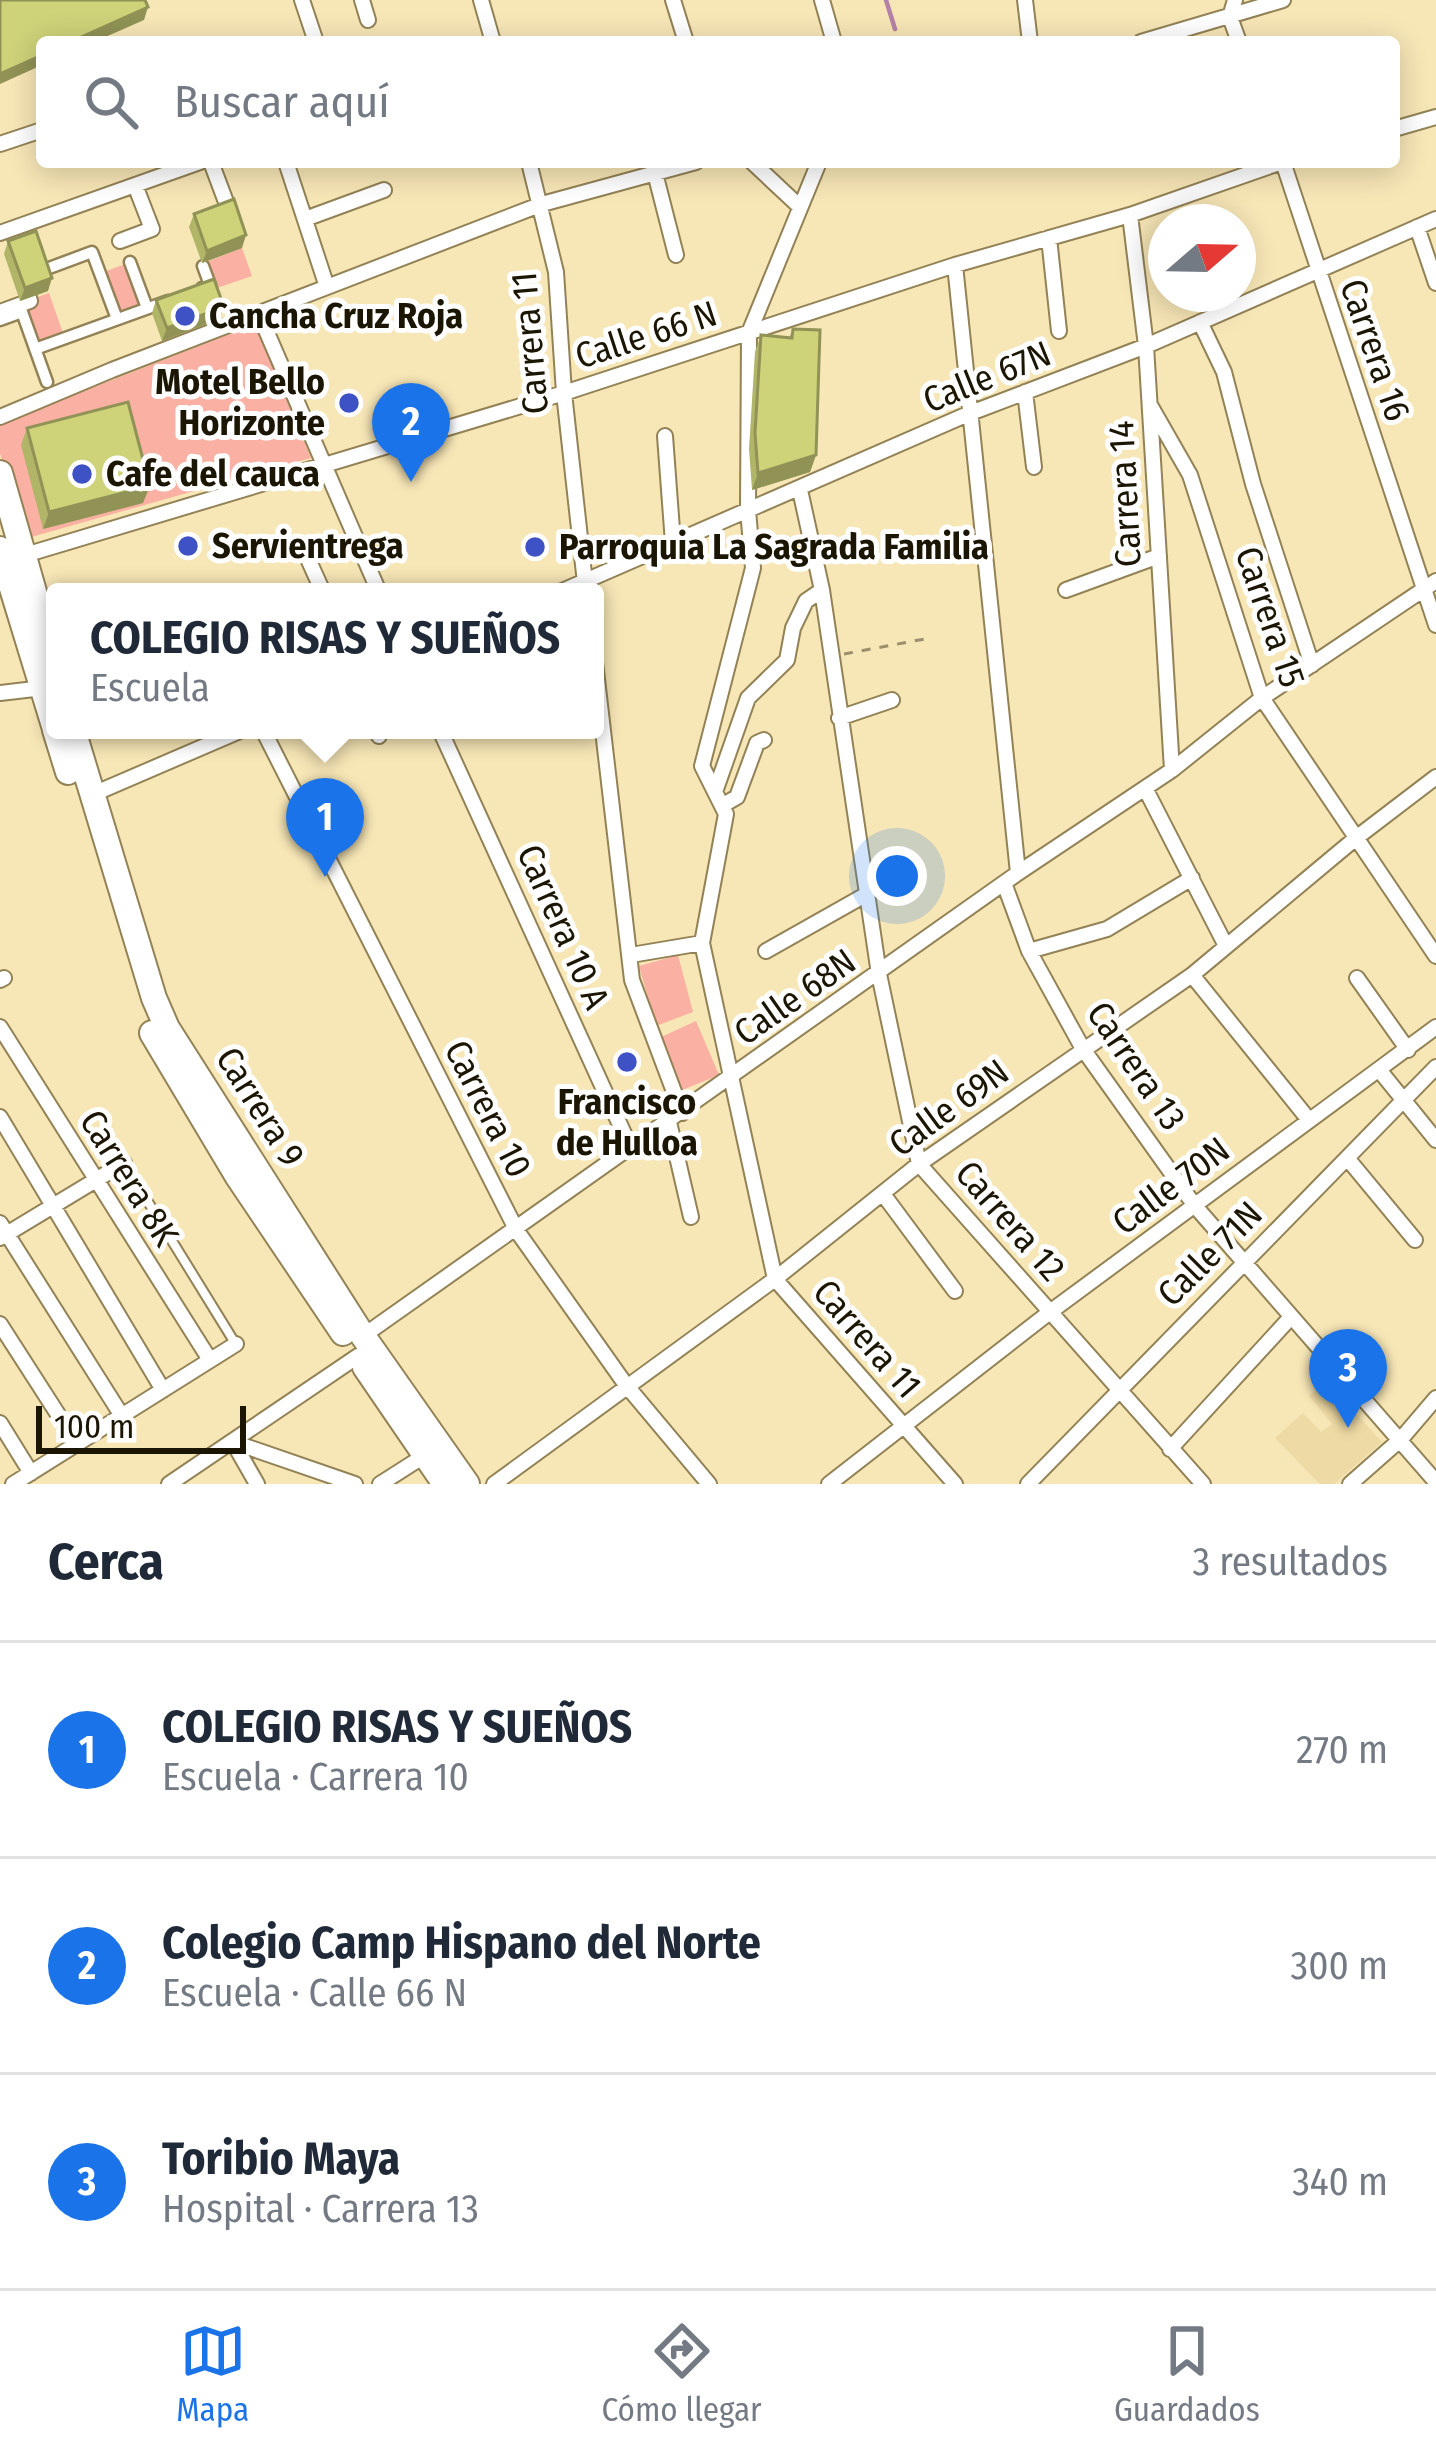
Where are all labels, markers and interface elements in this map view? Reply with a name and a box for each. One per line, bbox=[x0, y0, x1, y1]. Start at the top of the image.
search box bbox=[36, 36, 1400, 168]
icon: search bbox=[78, 69, 144, 135]
text: Buscar aquí bbox=[174, 75, 390, 129]
north arrow bbox=[1148, 204, 1256, 312]
street label: Carrera 11 bbox=[502, 270, 558, 416]
street label: Carrera 16 bbox=[1330, 273, 1420, 427]
street label: Calle 66 N bbox=[570, 291, 722, 379]
place label: Cancha Cruz Roja bbox=[209, 294, 463, 338]
marker: Cancha Cruz Roja bbox=[172, 303, 198, 329]
street label: Calle 67N bbox=[917, 332, 1057, 422]
place label: Motel Bello Horizonte bbox=[155, 360, 325, 445]
pin: 2 bbox=[372, 383, 450, 482]
marker: Motel Bello Horizonte bbox=[336, 390, 362, 416]
street label: Carrera 14 bbox=[1099, 420, 1151, 568]
place label: Cafe del cauca bbox=[106, 452, 320, 496]
marker: Cafe del cauca bbox=[69, 461, 95, 487]
place label: Servientrega bbox=[212, 524, 404, 568]
place label: Parroquia La Sagrada Familia bbox=[559, 525, 989, 569]
marker: Servientrega bbox=[175, 533, 201, 559]
marker: Parroquia La Sagrada Familia bbox=[522, 534, 548, 560]
street label: Carrera 15 bbox=[1225, 541, 1315, 693]
popup bbox=[46, 583, 604, 739]
text: COLEGIO RISAS Y SUEÑOS bbox=[90, 611, 560, 665]
text: Escuela bbox=[90, 665, 210, 711]
pin: 1 bbox=[286, 778, 364, 877]
street label: Carrera 10 A bbox=[507, 838, 619, 1016]
your location bbox=[867, 846, 927, 906]
street label: Calle 68N bbox=[726, 939, 864, 1055]
street label: Carrera 13 bbox=[1077, 993, 1195, 1139]
street label: Carrera 10 bbox=[435, 1033, 541, 1185]
street label: Carrera 9 bbox=[206, 1039, 314, 1175]
marker: Francisco de Hulloa bbox=[614, 1049, 640, 1075]
street label: Calle 69N bbox=[881, 1050, 1017, 1166]
place label: Francisco de Hulloa bbox=[556, 1080, 698, 1165]
street label: Carrera 8K bbox=[70, 1102, 188, 1255]
street label: Calle 70N bbox=[1104, 1128, 1238, 1244]
street label: Carrera 12 bbox=[946, 1152, 1074, 1290]
street label: Calle 71N bbox=[1148, 1192, 1272, 1316]
street label: Carrera 11 bbox=[804, 1271, 930, 1407]
pin: 3 bbox=[1309, 1329, 1387, 1428]
scale bar bbox=[36, 1400, 246, 1453]
text: 100 m bbox=[54, 1407, 134, 1447]
text: Cerca bbox=[48, 1531, 164, 1593]
text: 3 resultados bbox=[1192, 1539, 1388, 1585]
text: COLEGIO RISAS Y SUEÑOS bbox=[162, 1700, 632, 1754]
text: 1 bbox=[79, 1727, 95, 1773]
text: 270 m bbox=[1296, 1727, 1388, 1773]
text: Escuela · Carrera 10 bbox=[162, 1754, 469, 1800]
text: Colegio Camp Hispano del Norte bbox=[162, 1916, 761, 1970]
text: 2 bbox=[78, 1943, 96, 1989]
text: 300 m bbox=[1291, 1943, 1388, 1989]
text: Escuela · Calle 66 N bbox=[162, 1970, 467, 2016]
text: Toribio Maya bbox=[162, 2132, 400, 2186]
text: 3 bbox=[78, 2159, 96, 2205]
text: 340 m bbox=[1292, 2159, 1388, 2205]
text: Hospital · Carrera 13 bbox=[162, 2186, 479, 2232]
tab: Mapa bbox=[176, 2318, 249, 2430]
tab: Cómo llegar bbox=[602, 2318, 762, 2430]
tab: Guardados bbox=[1114, 2318, 1260, 2430]

